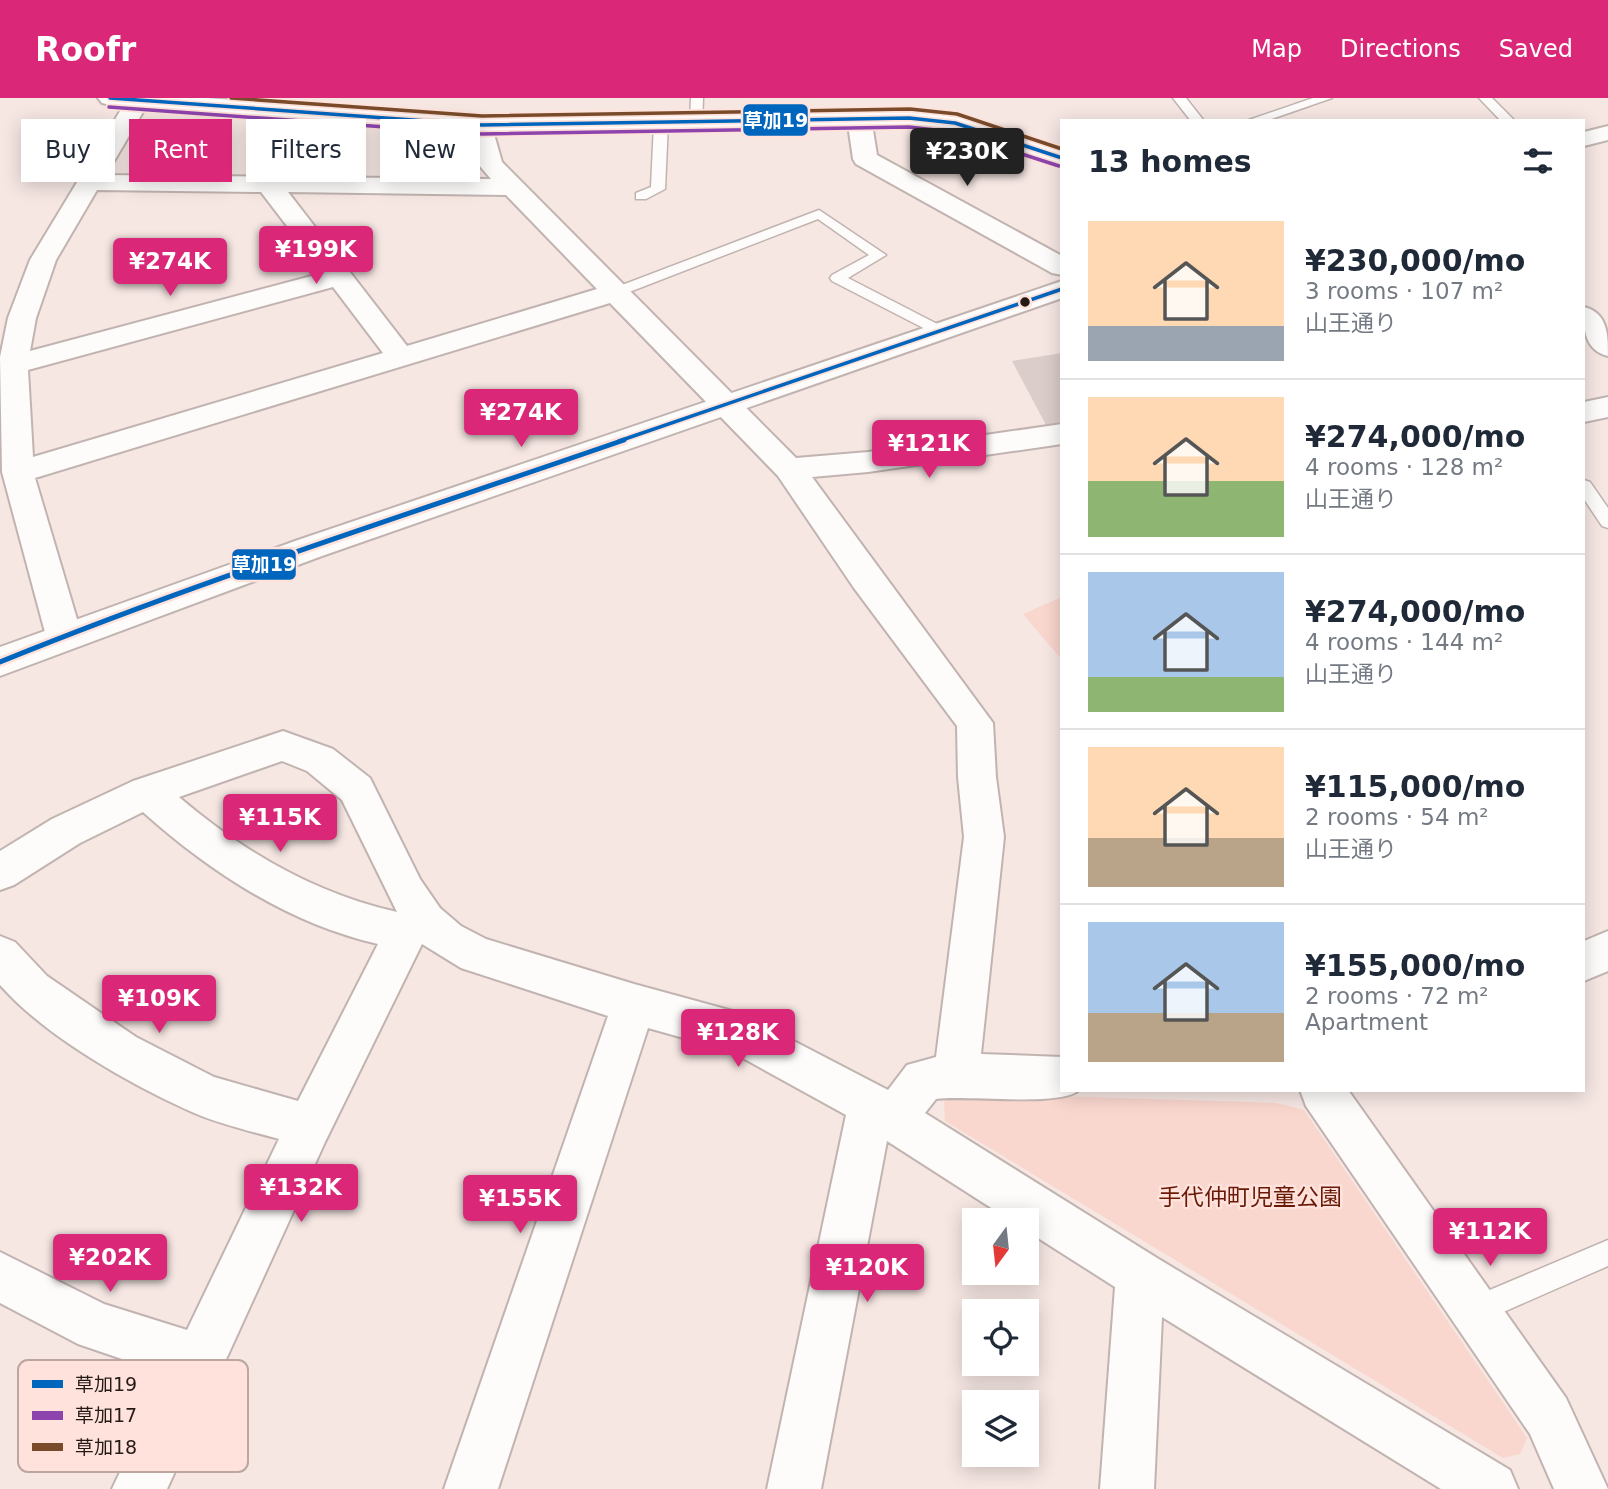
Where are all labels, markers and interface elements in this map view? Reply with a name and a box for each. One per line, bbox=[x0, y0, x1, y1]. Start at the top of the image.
text: Roofr bbox=[35, 30, 136, 69]
text: Map bbox=[1251, 35, 1302, 63]
text: Directions bbox=[1340, 35, 1461, 63]
text: Saved bbox=[1499, 35, 1573, 63]
line badge: 草加19 bbox=[742, 103, 809, 137]
text: 草加19 bbox=[744, 109, 808, 131]
chip: Buy bbox=[21, 119, 115, 182]
chip: Rent bbox=[129, 119, 232, 182]
chip: Filters bbox=[246, 119, 366, 182]
chip: New bbox=[380, 119, 480, 182]
pin: ¥230K bbox=[918, 129, 1016, 188]
text: ¥230K bbox=[926, 138, 1008, 164]
icon: filters bbox=[1519, 142, 1557, 180]
text: 13 homes bbox=[1088, 144, 1252, 179]
pin: ¥199K bbox=[267, 226, 365, 286]
text: ¥199K bbox=[275, 236, 357, 262]
pin: ¥274K bbox=[121, 238, 219, 298]
text: ¥230,000/mo bbox=[1305, 243, 1525, 278]
text: ¥274K bbox=[129, 248, 211, 274]
icon: home bbox=[1144, 249, 1228, 333]
text: 3 rooms · 107 m² bbox=[1305, 278, 1503, 304]
unlabelled marker bbox=[1018, 295, 1032, 309]
text: 山王通り bbox=[1305, 310, 1397, 336]
pin: ¥274K bbox=[472, 390, 570, 449]
text: ¥274K bbox=[480, 399, 562, 425]
text: ¥274,000/mo bbox=[1305, 419, 1525, 454]
pin: ¥121K bbox=[880, 420, 978, 480]
icon: home bbox=[1144, 425, 1228, 509]
text: ¥121K bbox=[888, 430, 970, 456]
text: 4 rooms · 128 m² bbox=[1305, 454, 1503, 480]
text: 山王通り bbox=[1305, 486, 1397, 512]
line badge: 草加19 bbox=[231, 548, 297, 581]
text: 草加19 bbox=[232, 553, 296, 575]
text: ¥274,000/mo bbox=[1305, 594, 1525, 629]
icon: home bbox=[1144, 600, 1228, 684]
text: 4 rooms · 144 m² bbox=[1305, 629, 1503, 655]
text: 山王通り bbox=[1305, 661, 1397, 687]
text: ¥115,000/mo bbox=[1305, 769, 1525, 804]
icon: home bbox=[1144, 775, 1228, 859]
pin: ¥115K bbox=[231, 794, 329, 854]
text: ¥115K bbox=[239, 804, 321, 830]
text: 2 rooms · 54 m² bbox=[1305, 804, 1489, 830]
text: 山王通り bbox=[1305, 836, 1397, 862]
text: ¥155,000/mo bbox=[1305, 948, 1525, 983]
icon: home bbox=[1144, 950, 1228, 1034]
pin: ¥109K bbox=[110, 976, 208, 1035]
text: 2 rooms · 72 m² bbox=[1305, 983, 1489, 1009]
text: ¥109K bbox=[118, 985, 200, 1011]
text: Apartment bbox=[1305, 1009, 1428, 1035]
pin: ¥128K bbox=[689, 1010, 787, 1069]
text: ¥128K bbox=[697, 1019, 779, 1045]
pin: ¥132K bbox=[252, 1164, 350, 1224]
text: ¥132K bbox=[260, 1174, 342, 1200]
pin: ¥155K bbox=[471, 1176, 569, 1235]
park label: 手代仲町児童公園 bbox=[1158, 1184, 1342, 1210]
text: ¥155K bbox=[479, 1185, 561, 1211]
north arrow bbox=[962, 1208, 1040, 1284]
map controls bbox=[962, 1208, 1039, 1467]
pin: ¥112K bbox=[1441, 1208, 1539, 1268]
text: ¥112K bbox=[1449, 1218, 1531, 1244]
pin: ¥202K bbox=[61, 1234, 159, 1294]
text: ¥202K bbox=[69, 1244, 151, 1270]
pin: ¥120K bbox=[818, 1244, 916, 1304]
text: ¥120K bbox=[826, 1254, 908, 1280]
button: locate bbox=[962, 1299, 1039, 1376]
legend bbox=[18, 1360, 248, 1472]
text: 草加19 bbox=[75, 1373, 137, 1395]
button: layers bbox=[962, 1390, 1039, 1467]
text: 草加17 bbox=[75, 1404, 137, 1426]
text: 草加18 bbox=[75, 1436, 137, 1458]

